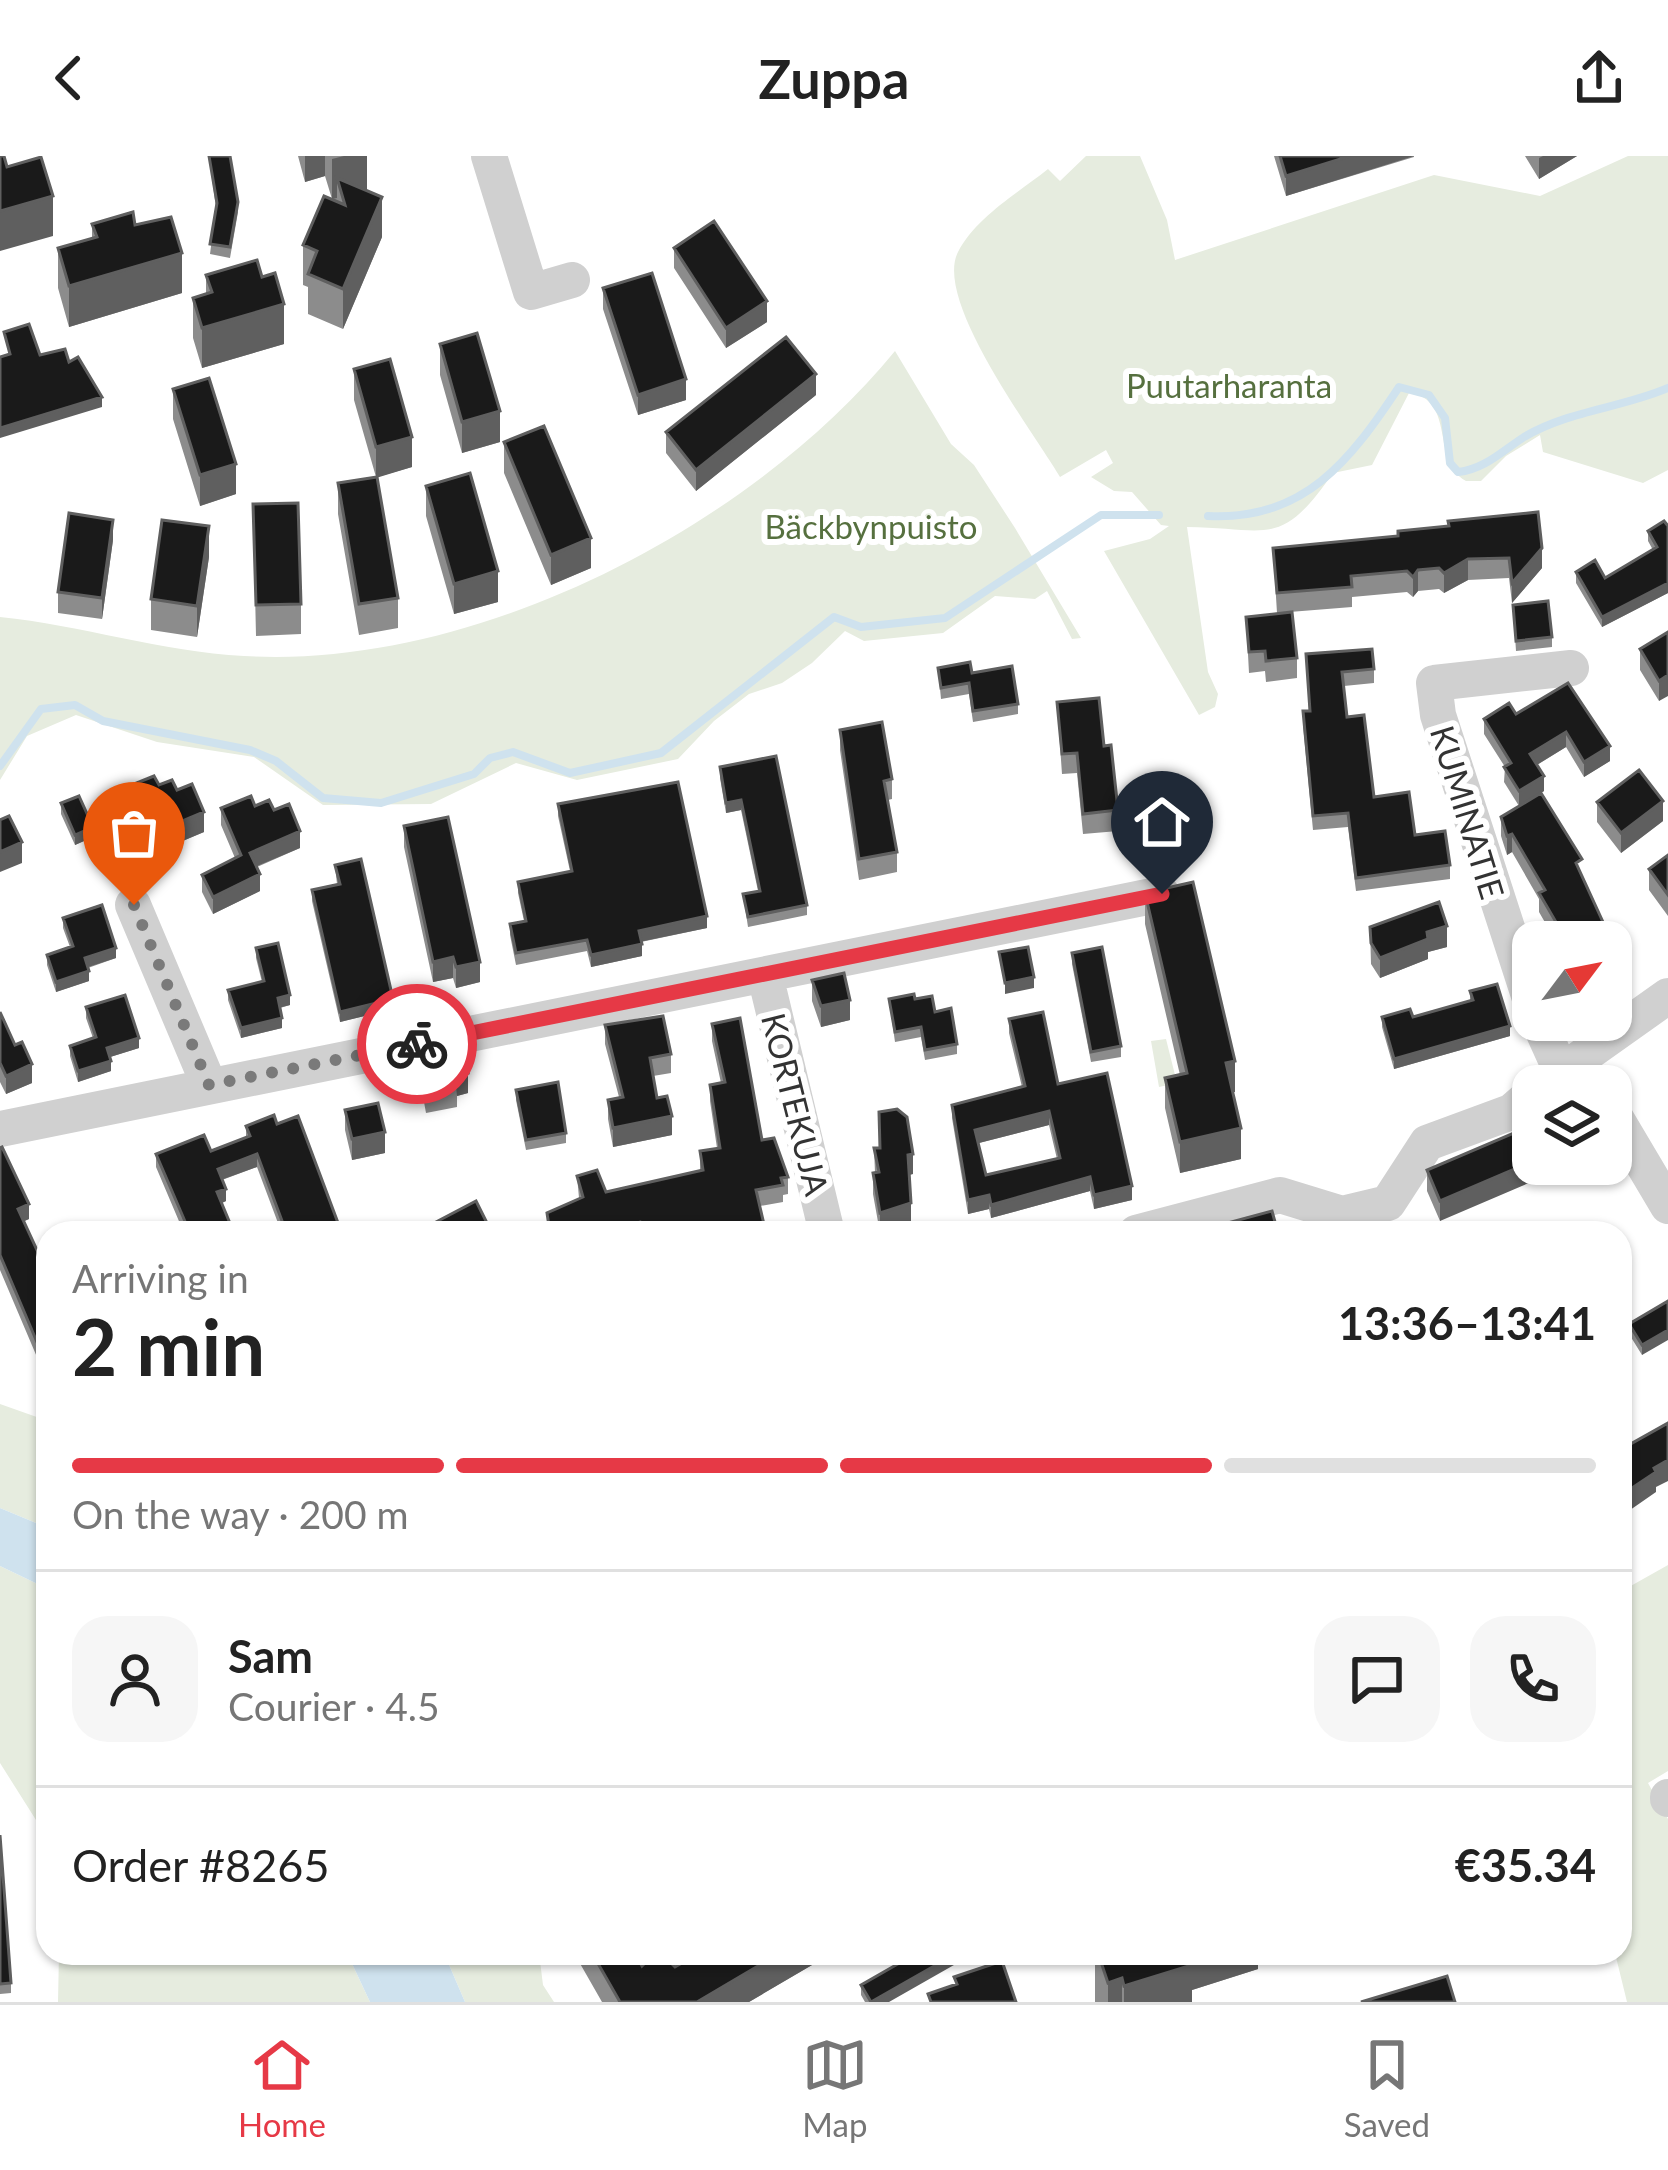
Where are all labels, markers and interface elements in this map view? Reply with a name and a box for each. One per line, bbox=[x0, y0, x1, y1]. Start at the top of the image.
icon: back bbox=[36, 45, 102, 111]
icon: share bbox=[1566, 45, 1632, 111]
text: Zuppa bbox=[759, 46, 909, 111]
park label: Puutarharanta bbox=[1126, 365, 1332, 405]
park label: Bäckbynpuisto bbox=[764, 506, 978, 546]
street label: KUMINATIE bbox=[1423, 721, 1513, 903]
pin bbox=[1111, 771, 1213, 894]
pin bbox=[83, 782, 185, 905]
icon: home bbox=[1129, 789, 1195, 855]
icon: bag bbox=[101, 800, 167, 866]
north arrow bbox=[1512, 921, 1632, 1041]
map controls bbox=[1512, 921, 1632, 1185]
courier bbox=[357, 984, 477, 1104]
street label: KORTEKUJA bbox=[754, 1009, 838, 1200]
icon: bike bbox=[384, 1011, 450, 1077]
button: layers bbox=[1512, 1065, 1632, 1185]
text: Arriving in bbox=[72, 1255, 249, 1301]
text: 13:36–13:41 bbox=[1338, 1296, 1596, 1350]
text: 2 min bbox=[72, 1299, 265, 1393]
text: On the way · 200 m bbox=[72, 1491, 409, 1537]
button: person bbox=[72, 1616, 198, 1742]
button: chat bbox=[1314, 1616, 1440, 1742]
button: phone bbox=[1470, 1616, 1596, 1742]
text: Sam bbox=[228, 1629, 313, 1683]
text: Courier · 4.5 bbox=[228, 1683, 440, 1729]
text: Order #8265 bbox=[72, 1838, 330, 1892]
text: €35.34 bbox=[1455, 1838, 1596, 1892]
tab: Home bbox=[238, 2032, 326, 2144]
tab: Map bbox=[802, 2032, 868, 2144]
tab: Saved bbox=[1344, 2032, 1430, 2144]

